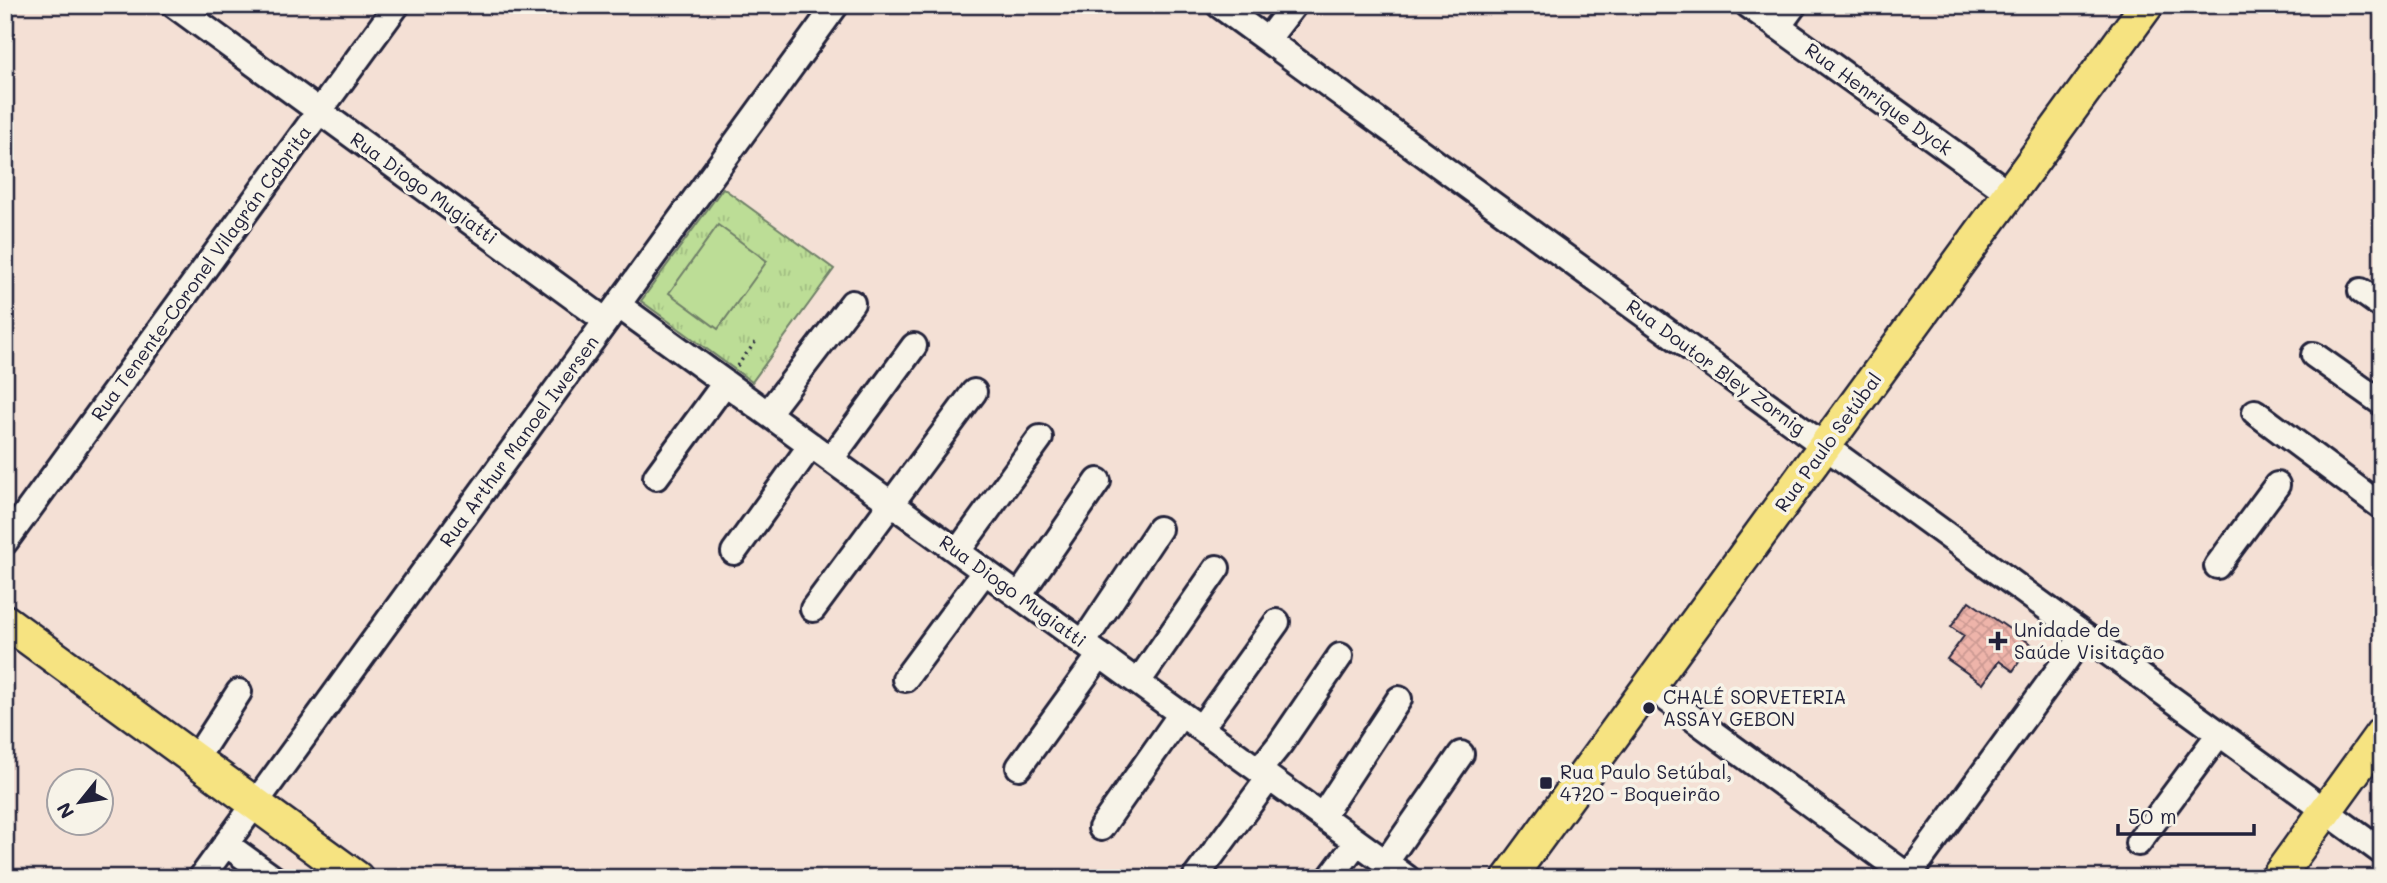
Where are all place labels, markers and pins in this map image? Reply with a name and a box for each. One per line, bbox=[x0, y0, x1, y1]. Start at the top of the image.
place label: Unidade de Saúde Visitação bbox=[2014, 617, 2164, 664]
marker: Unidade de Saúde Visitação bbox=[1988, 631, 2008, 651]
place label: CHALÉ SORVETERIA ASSAY GEBON bbox=[1663, 684, 1846, 731]
marker: CHALÉ SORVETERIA ASSAY GEBON bbox=[1641, 700, 1657, 716]
place label: Rua Paulo Setúbal, 4720 - Boqueirão bbox=[1560, 759, 1732, 806]
marker: Rua Paulo Setúbal, 4720 - Boqueirão bbox=[1538, 775, 1554, 791]

